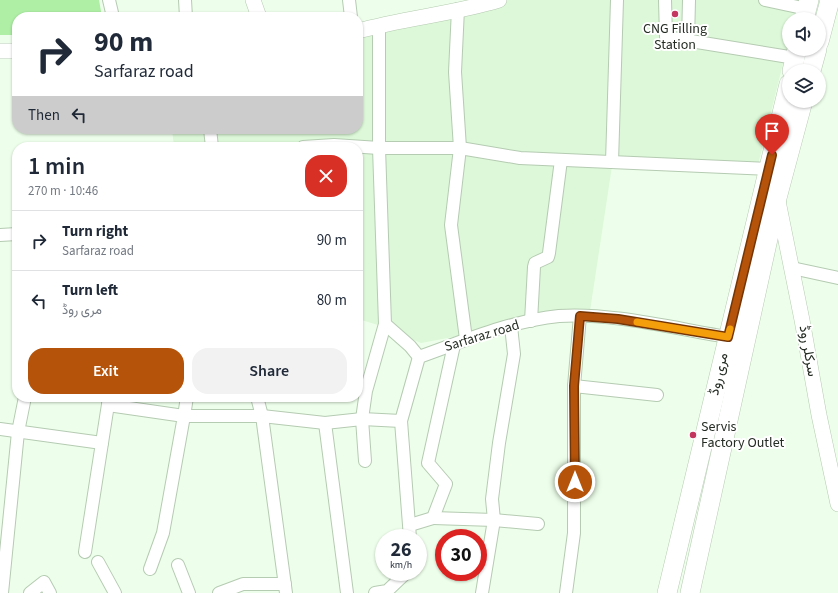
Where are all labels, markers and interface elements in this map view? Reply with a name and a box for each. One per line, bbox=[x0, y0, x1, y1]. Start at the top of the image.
marker: CNG Filling Station bbox=[670, 9, 680, 19]
map controls bbox=[782, 12, 826, 108]
button: sound bbox=[782, 12, 826, 56]
place label: CNG Filling Station bbox=[643, 19, 707, 55]
text: 90 m bbox=[94, 22, 153, 62]
icon: right bbox=[28, 28, 80, 80]
text: Sarfaraz road bbox=[94, 59, 194, 84]
button: layers bbox=[782, 64, 826, 108]
icon: left bbox=[68, 104, 90, 126]
text: Then bbox=[28, 105, 60, 126]
pin bbox=[755, 114, 789, 155]
icon: arrive bbox=[761, 120, 783, 142]
text: 1 min bbox=[28, 149, 85, 184]
button: close bbox=[305, 155, 347, 197]
text: 270 m · 10:46 bbox=[28, 182, 98, 200]
text: Turn right bbox=[62, 221, 128, 242]
icon: right bbox=[28, 230, 50, 252]
text: 90 m bbox=[317, 230, 347, 251]
text: Sarfaraz road bbox=[62, 242, 134, 260]
text: Turn left bbox=[62, 280, 118, 301]
icon: left bbox=[28, 290, 50, 312]
text: 80 m bbox=[317, 290, 347, 311]
text: مری روڈ bbox=[62, 301, 102, 319]
street label: Sarfaraz road bbox=[442, 315, 522, 357]
street label: سرکلر روڈ bbox=[794, 324, 822, 378]
button: Exit bbox=[28, 348, 184, 394]
button: Share bbox=[192, 348, 347, 394]
street label: مری روڈ bbox=[704, 351, 734, 397]
place label: Servis Factory Outlet bbox=[701, 417, 784, 453]
marker: Servis Factory Outlet bbox=[688, 430, 698, 440]
position arrow bbox=[554, 461, 596, 503]
speed limit sign: 30 bbox=[435, 529, 487, 581]
text: 26 bbox=[390, 536, 412, 564]
text: km/h bbox=[390, 558, 412, 572]

